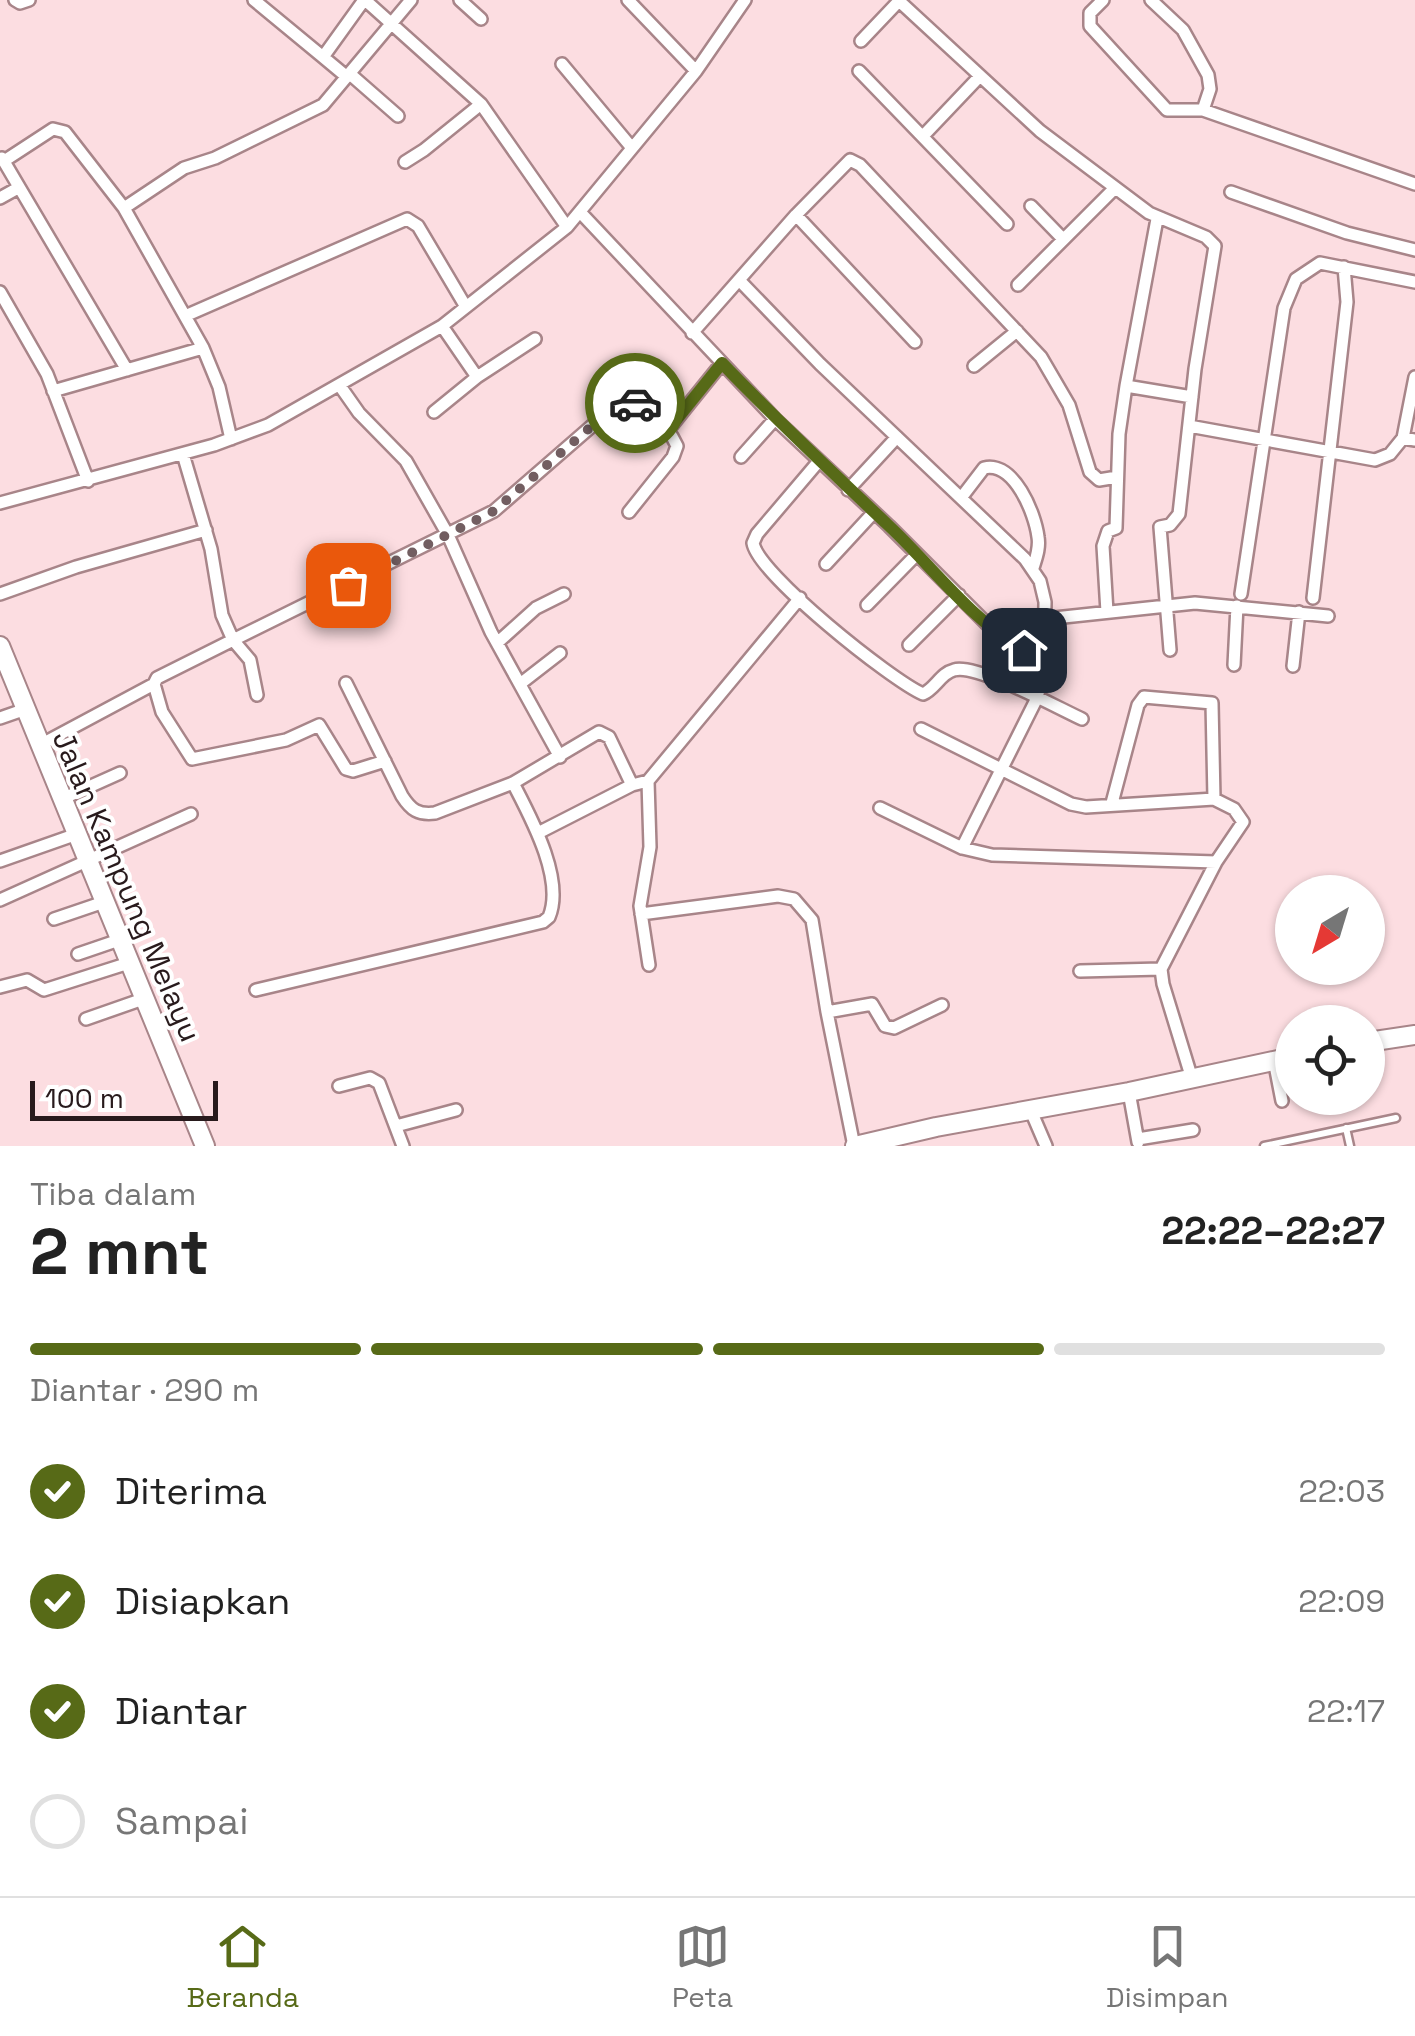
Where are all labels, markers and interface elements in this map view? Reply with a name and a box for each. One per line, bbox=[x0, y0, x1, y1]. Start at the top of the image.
courier bbox=[585, 353, 685, 453]
icon: car bbox=[608, 376, 663, 431]
pin bbox=[306, 543, 391, 628]
icon: bag bbox=[321, 558, 376, 613]
pin bbox=[982, 608, 1067, 693]
icon: home bbox=[997, 623, 1052, 678]
street label: Jalan Kampung Melayu bbox=[44, 725, 210, 1047]
north arrow bbox=[1275, 875, 1385, 985]
map controls bbox=[1275, 875, 1385, 1115]
button: locate bbox=[1275, 1005, 1385, 1115]
scale bar bbox=[30, 1076, 218, 1120]
text: 100 m bbox=[45, 1080, 124, 1116]
text: Tiba dalam bbox=[30, 1174, 196, 1214]
text: 22:22–22:27 bbox=[1161, 1207, 1385, 1255]
text: 2 mnt bbox=[30, 1210, 209, 1293]
text: Diantar · 290 m bbox=[30, 1370, 259, 1410]
icon: check bbox=[30, 1464, 85, 1519]
text: Diterima bbox=[115, 1467, 267, 1515]
text: 22:03 bbox=[1298, 1471, 1385, 1511]
icon: check bbox=[30, 1574, 85, 1629]
text: Disiapkan bbox=[115, 1577, 290, 1625]
text: 22:09 bbox=[1298, 1581, 1385, 1621]
icon: check bbox=[30, 1684, 85, 1739]
text: Diantar bbox=[115, 1687, 248, 1735]
text: 22:17 bbox=[1307, 1691, 1385, 1731]
text: Sampai bbox=[115, 1797, 248, 1845]
tab: Beranda bbox=[186, 1919, 299, 2015]
tab: Peta bbox=[672, 1919, 733, 2015]
tab: Disimpan bbox=[1106, 1919, 1229, 2015]

